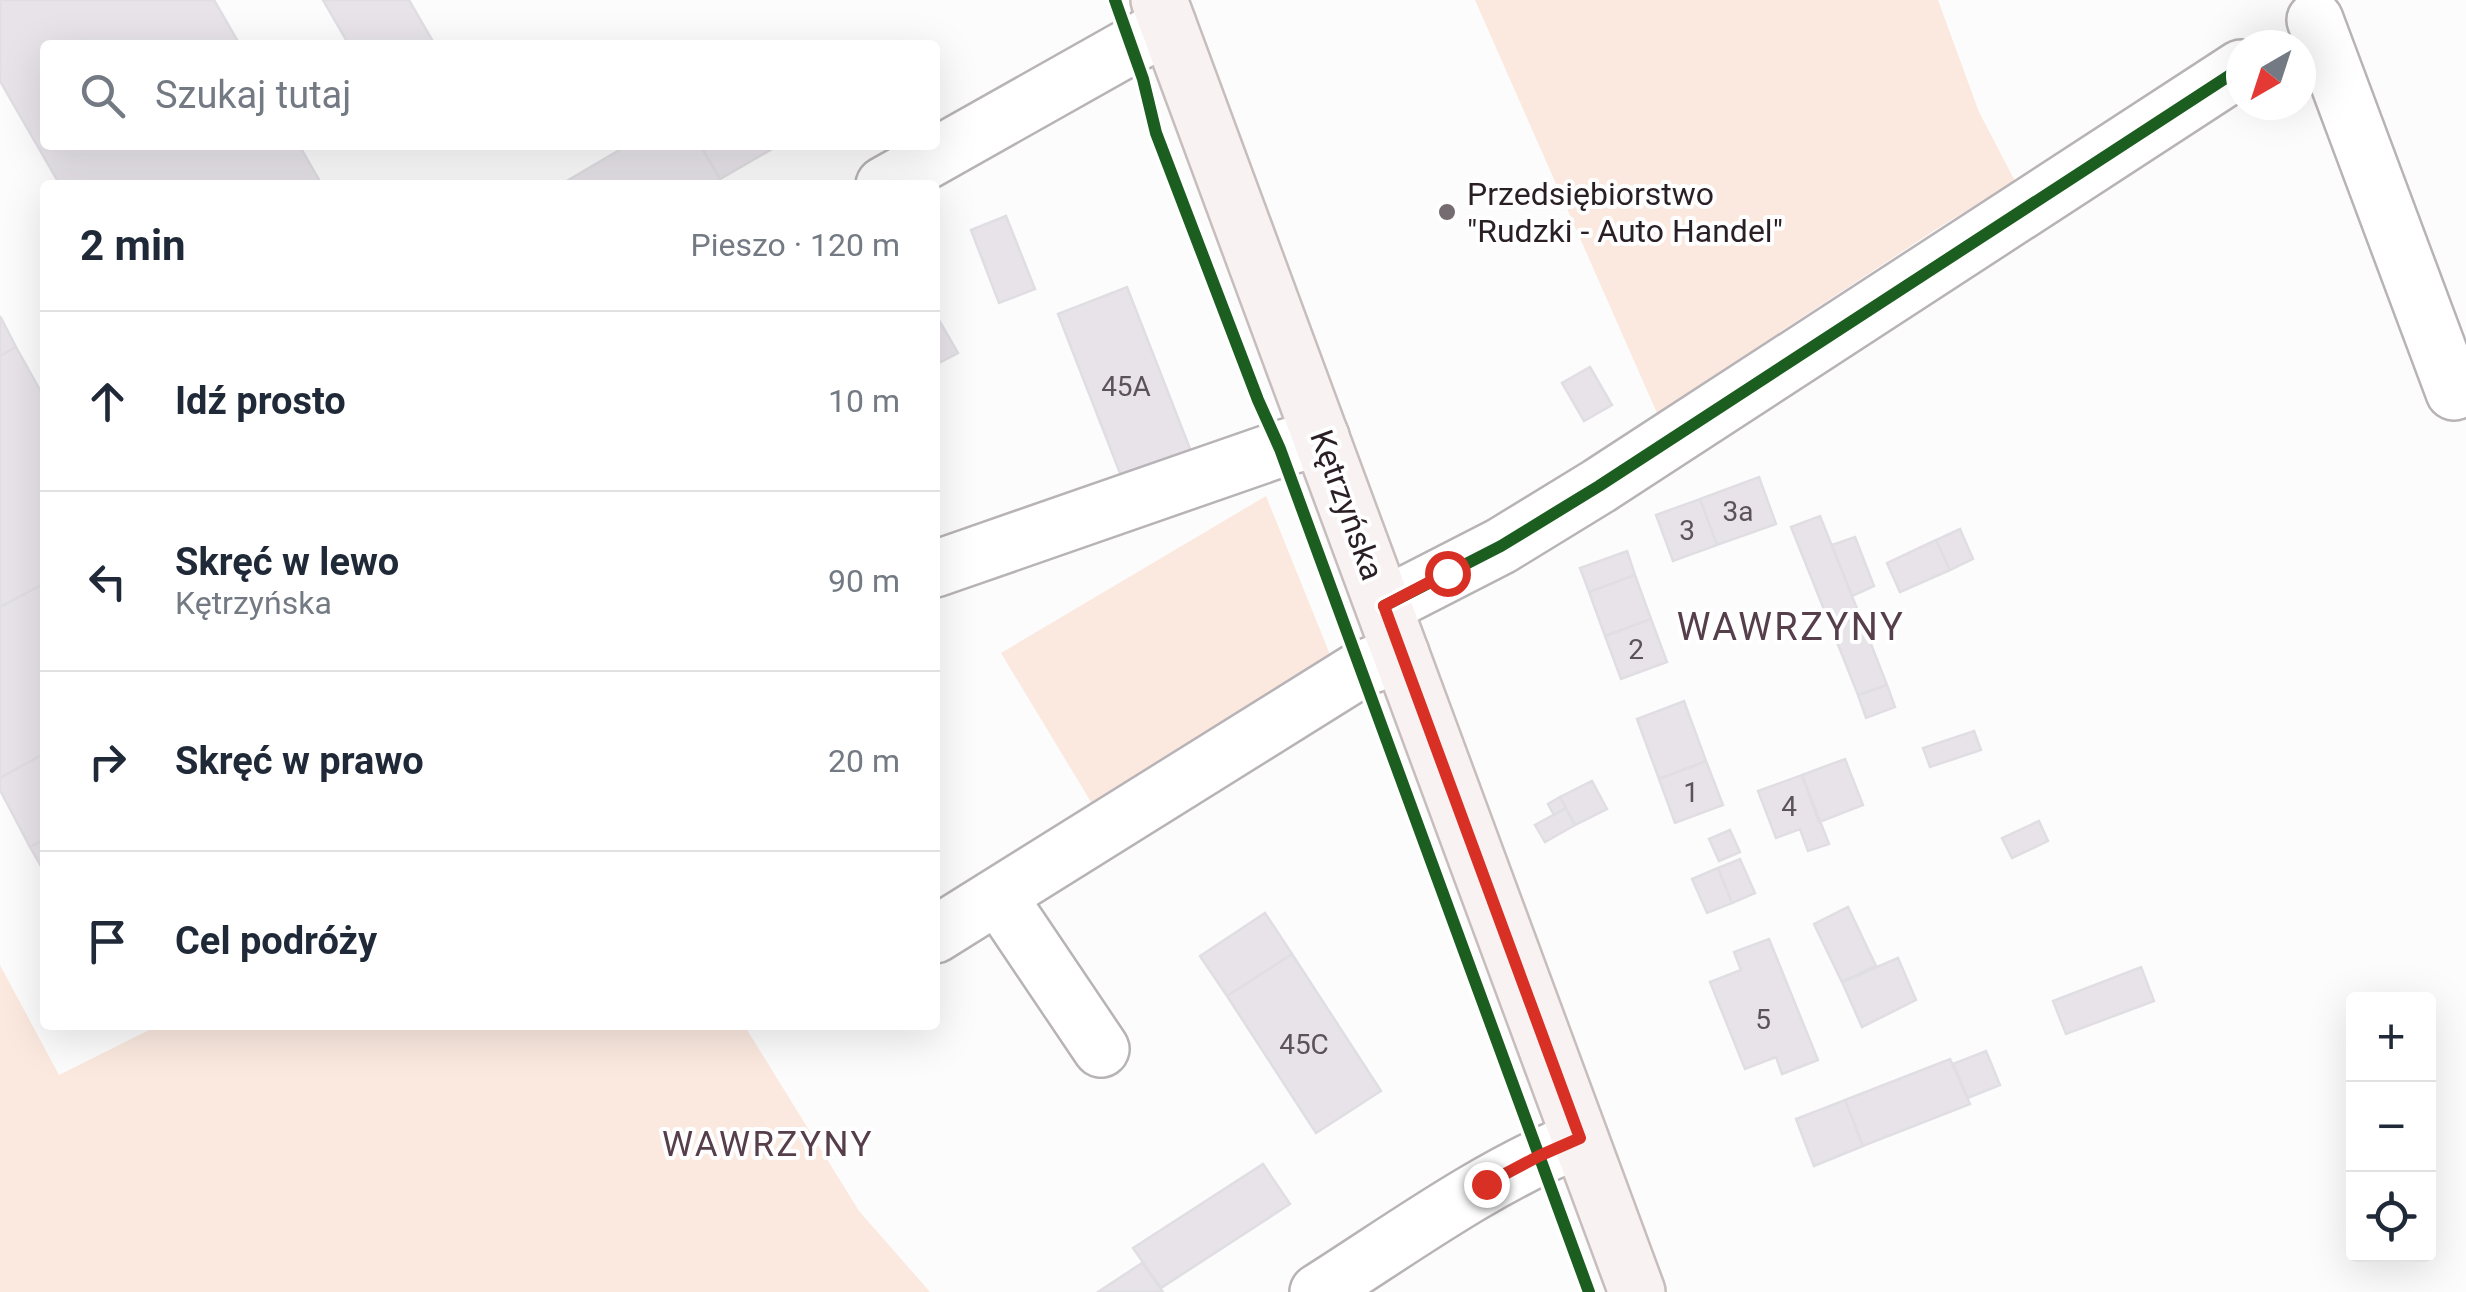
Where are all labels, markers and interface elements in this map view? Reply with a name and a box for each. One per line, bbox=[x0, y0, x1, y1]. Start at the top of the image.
north arrow bbox=[2226, 30, 2316, 120]
search box bbox=[40, 40, 940, 150]
icon: search bbox=[75, 68, 130, 123]
text: Szukaj tutaj bbox=[155, 73, 351, 117]
place label: Przedsiębiorstwo "Rudzki - Auto Handel" bbox=[1467, 175, 1783, 250]
marker: Przedsiębiorstwo "Rudzki - Auto Handel" bbox=[1436, 201, 1458, 223]
text: 2 min bbox=[80, 221, 186, 270]
text: Pieszo · 120 m bbox=[690, 226, 900, 264]
house number: 45A bbox=[1101, 370, 1151, 403]
icon: ahead bbox=[80, 374, 135, 429]
text: Idź prosto bbox=[175, 379, 346, 423]
text: 10 m bbox=[828, 382, 900, 420]
street label: Kętrzyńska bbox=[1302, 425, 1392, 585]
house number: 3a bbox=[1723, 495, 1753, 528]
house number: 3 bbox=[1679, 514, 1695, 547]
text: Skręć w lewo bbox=[175, 540, 399, 584]
route start bbox=[1425, 551, 1471, 597]
icon: left bbox=[80, 554, 135, 609]
text: 90 m bbox=[828, 562, 900, 600]
text: Kętrzyńska bbox=[175, 584, 332, 622]
district label: WAWRZYNY bbox=[1677, 605, 1905, 649]
house number: 2 bbox=[1628, 633, 1644, 666]
icon: right bbox=[80, 734, 135, 789]
text: Skręć w prawo bbox=[175, 739, 424, 783]
text: 20 m bbox=[828, 742, 900, 780]
house number: 1 bbox=[1683, 776, 1699, 809]
house number: 4 bbox=[1781, 790, 1797, 823]
icon: arrive bbox=[80, 914, 135, 969]
text: Cel podróży bbox=[175, 919, 377, 963]
map controls bbox=[2346, 992, 2436, 1262]
button: + bbox=[2346, 992, 2436, 1082]
house number: 5 bbox=[1755, 1003, 1771, 1036]
house number: 45C bbox=[1279, 1028, 1329, 1061]
button: − bbox=[2346, 1082, 2436, 1172]
district label: WAWRZYNY bbox=[662, 1124, 874, 1165]
route end bbox=[1464, 1162, 1510, 1208]
button: locate bbox=[2346, 1172, 2436, 1262]

